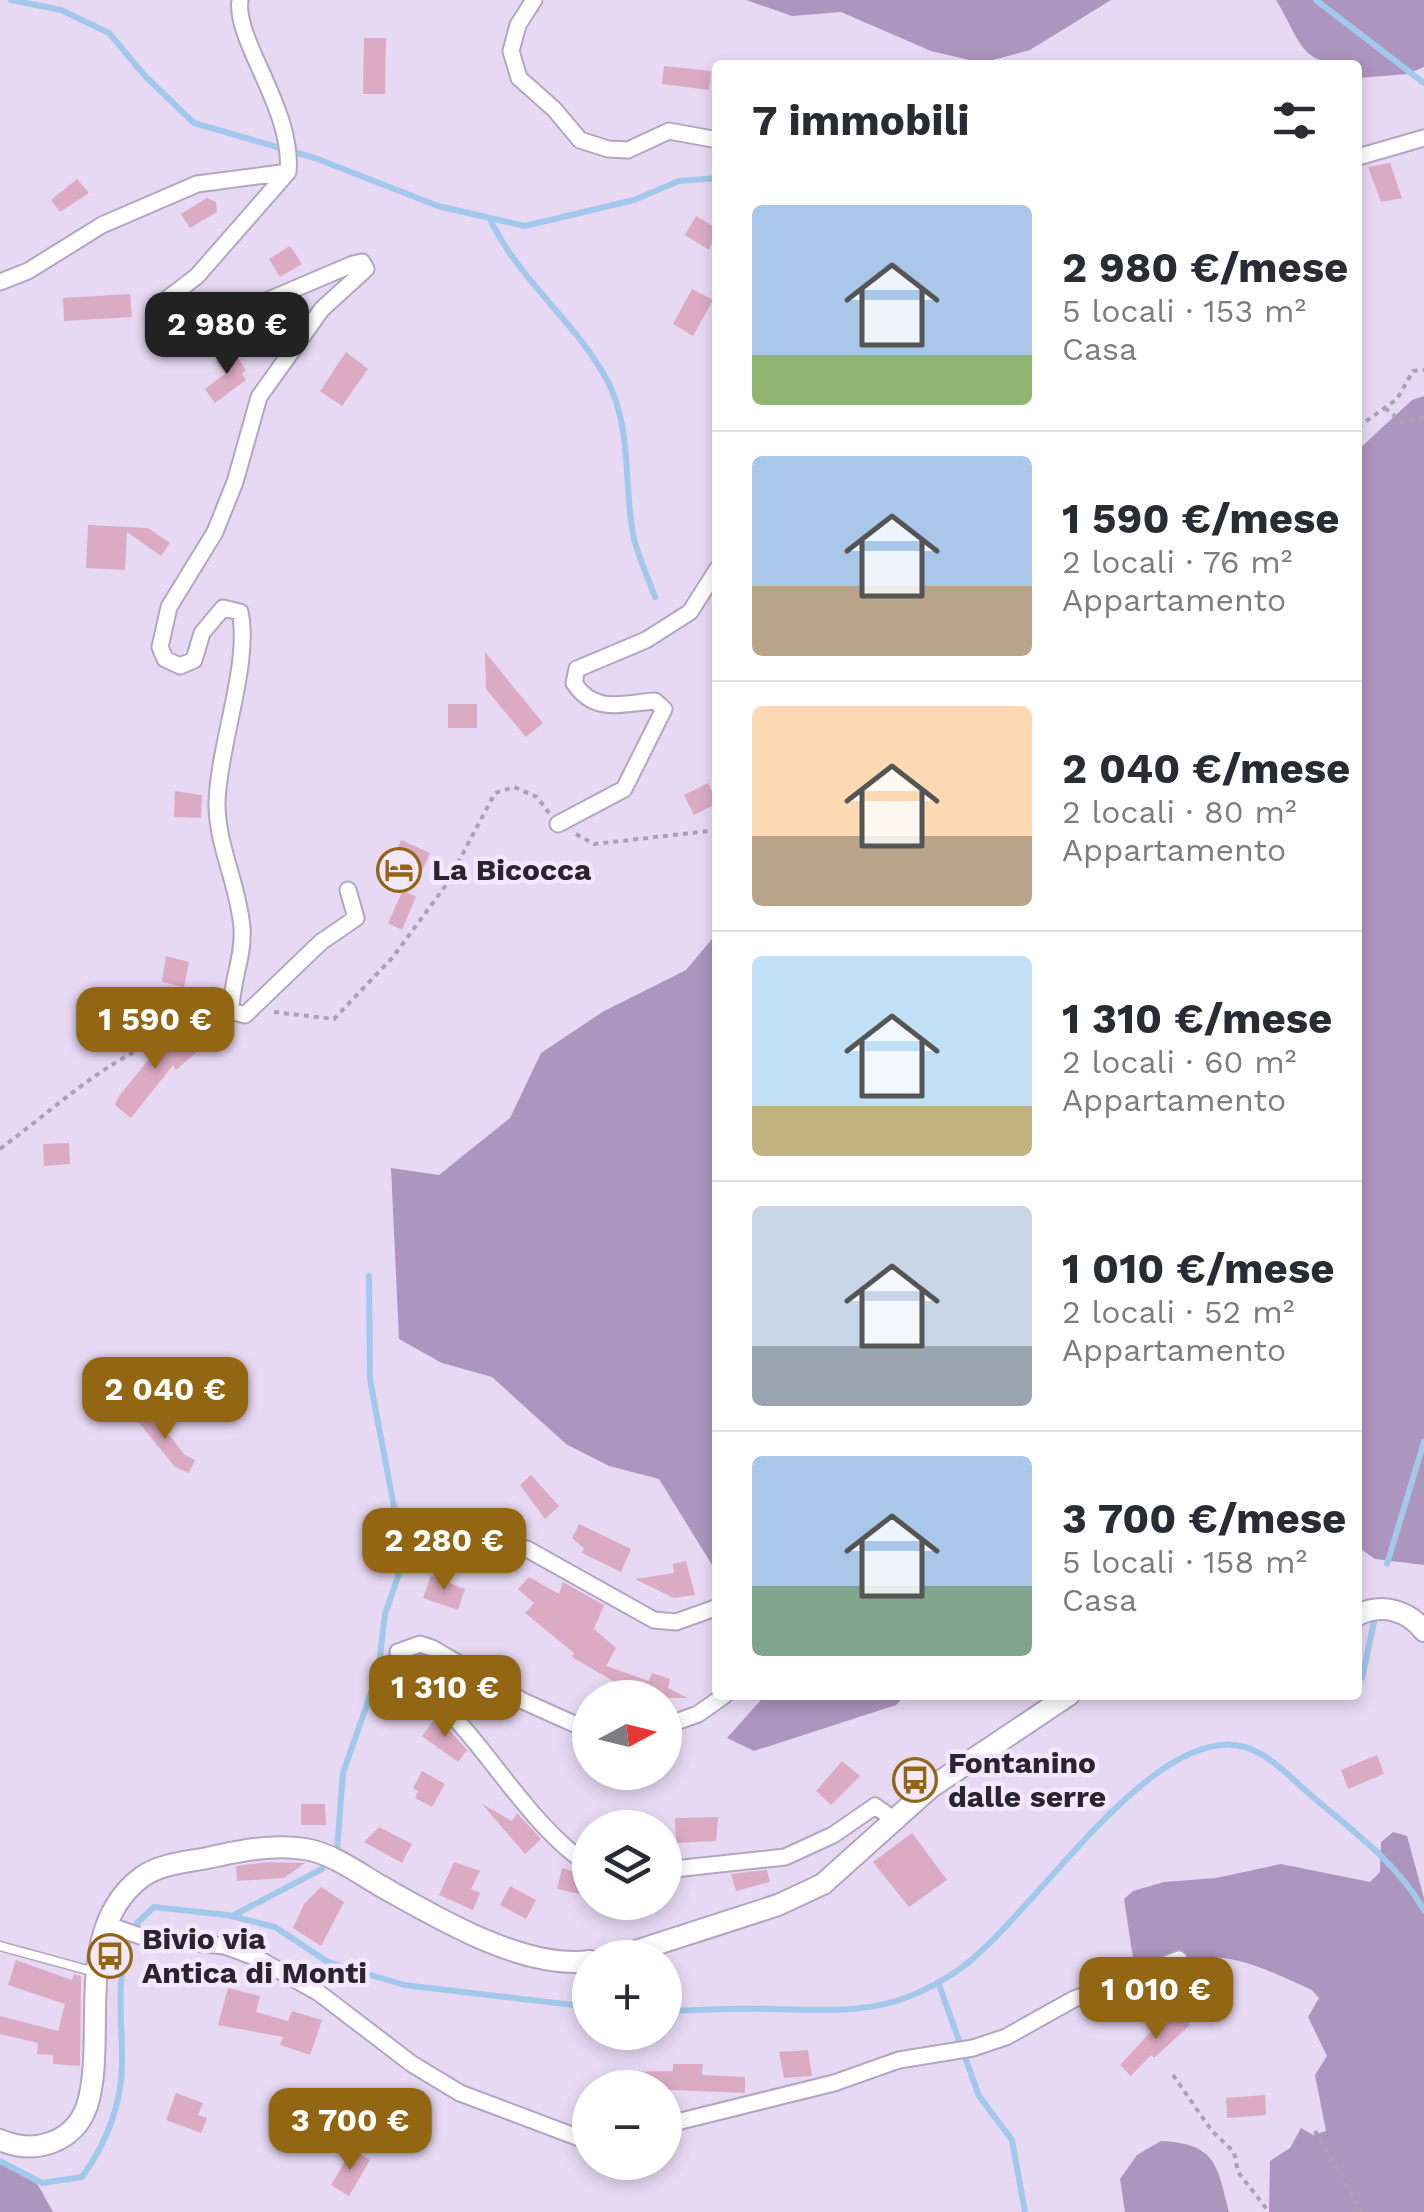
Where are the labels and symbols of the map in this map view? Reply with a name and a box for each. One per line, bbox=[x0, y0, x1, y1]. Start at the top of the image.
pin: 2 980 € bbox=[135, 292, 319, 377]
hotel icon: La Bicocca bbox=[376, 847, 422, 893]
place label: La Bicocca bbox=[432, 852, 592, 887]
pin: 1 590 € bbox=[63, 987, 247, 1072]
pin: 2 040 € bbox=[73, 1357, 257, 1442]
pin: 2 280 € bbox=[352, 1508, 536, 1593]
pin: 1 310 € bbox=[353, 1655, 537, 1740]
north arrow bbox=[572, 1680, 682, 1790]
place label: Fontanino dalle serre bbox=[948, 1745, 1106, 1814]
bus stop icon: Fontanino dalle serre bbox=[892, 1757, 938, 1803]
place label: Bivio via Antica di Monti bbox=[142, 1921, 367, 1990]
bus stop icon: Bivio via Antica di Monti bbox=[87, 1933, 133, 1979]
pin: 1 010 € bbox=[1064, 1957, 1248, 2042]
pin: 3 700 € bbox=[258, 2088, 442, 2173]

